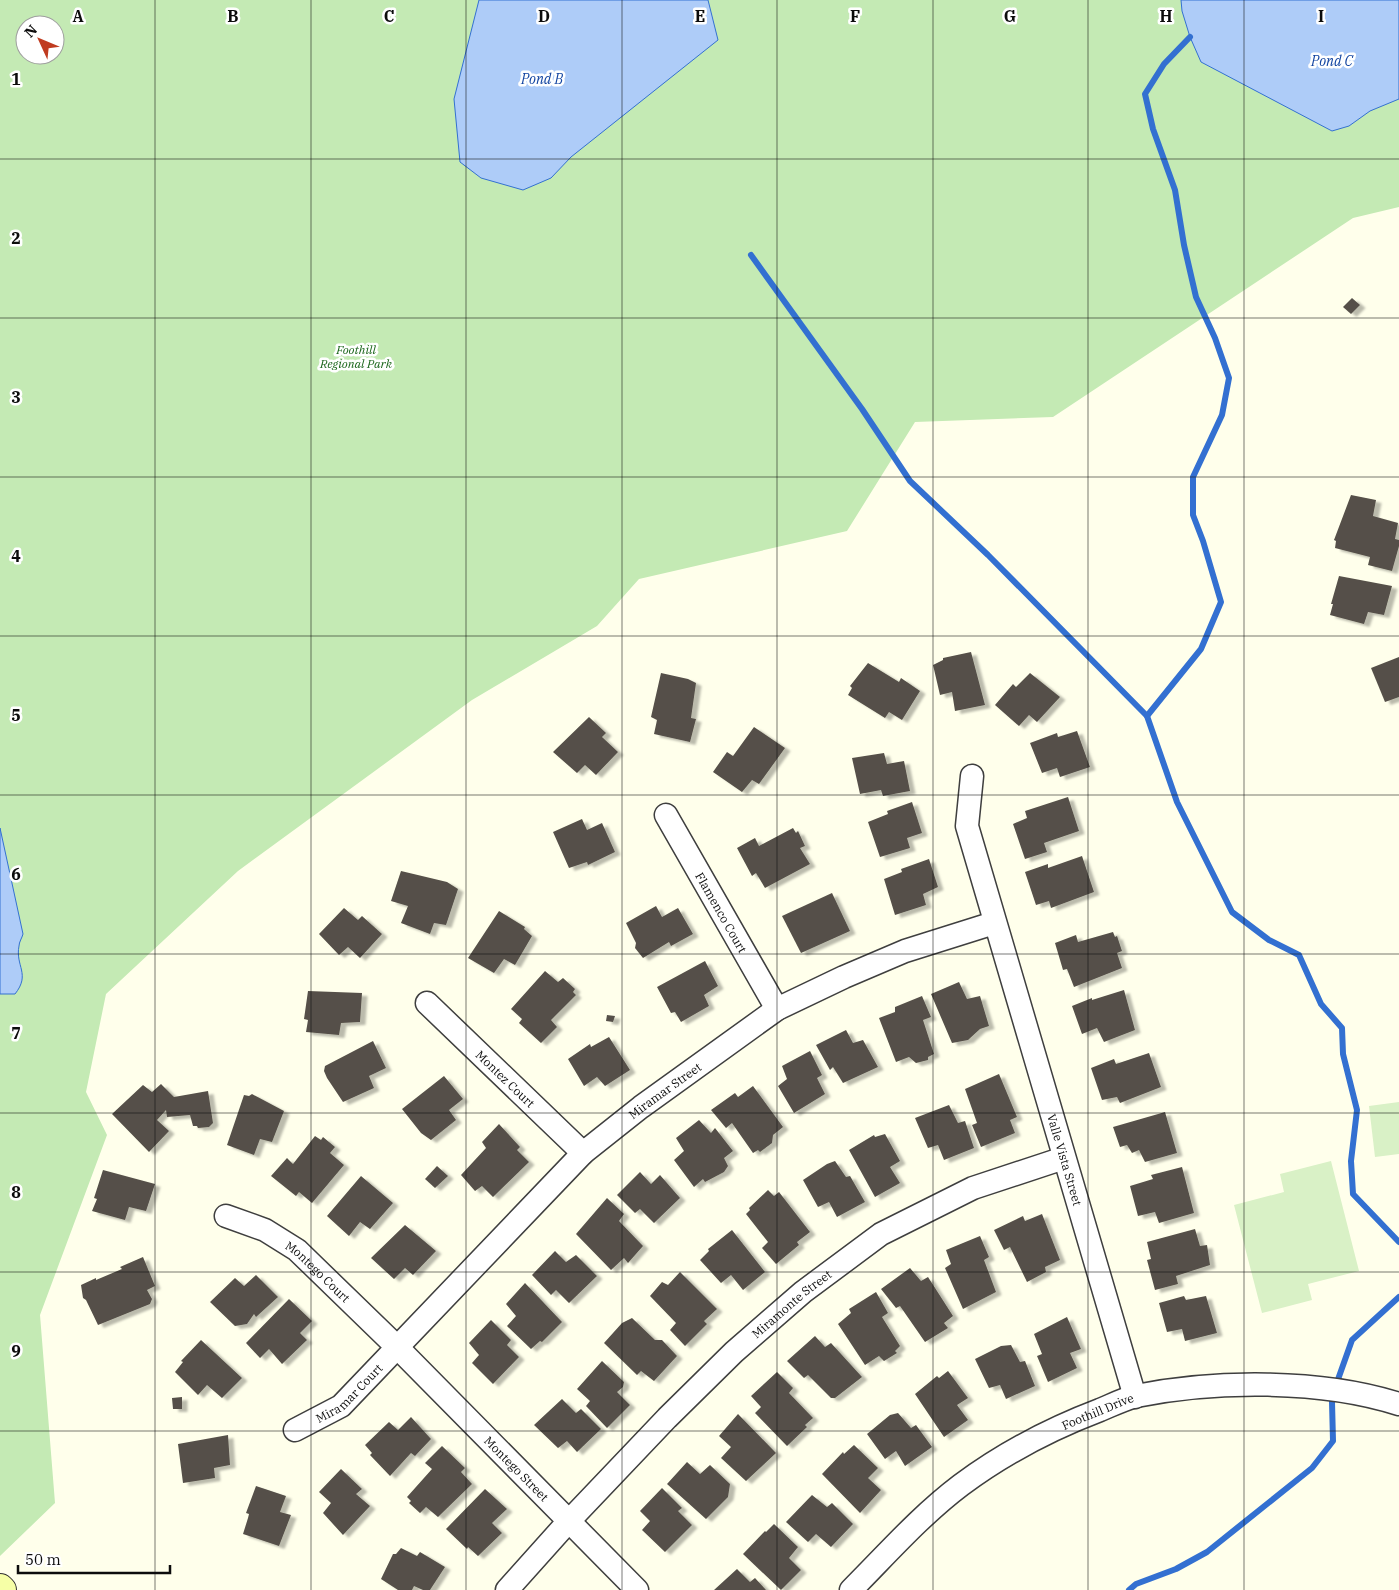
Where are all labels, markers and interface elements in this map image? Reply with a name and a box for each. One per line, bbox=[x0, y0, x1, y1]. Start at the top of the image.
text: A bbox=[72, 6, 84, 26]
text: B bbox=[227, 6, 239, 26]
text: C bbox=[384, 6, 394, 26]
text: D bbox=[538, 6, 550, 26]
text: E bbox=[695, 6, 705, 26]
text: F bbox=[850, 6, 860, 26]
text: G bbox=[1004, 6, 1016, 26]
text: H bbox=[1160, 6, 1173, 26]
text: I bbox=[1318, 6, 1324, 26]
north arrow bbox=[15, 15, 65, 65]
text: N bbox=[20, 21, 41, 41]
water label: Pond C bbox=[1310, 52, 1355, 70]
text: 1 bbox=[11, 69, 21, 89]
water label: Pond B bbox=[520, 70, 563, 88]
text: 2 bbox=[11, 228, 21, 248]
park label: Foothill Regional Park bbox=[319, 342, 393, 371]
text: 3 bbox=[11, 387, 21, 407]
text: 4 bbox=[11, 546, 21, 566]
text: 5 bbox=[11, 705, 21, 725]
text: 6 bbox=[11, 864, 21, 884]
street label: Flamenco Court bbox=[693, 869, 751, 955]
text: 7 bbox=[11, 1023, 21, 1043]
street label: Montez Court bbox=[473, 1047, 538, 1110]
street label: Miramar Street bbox=[625, 1059, 704, 1122]
street label: Valle Vista Street bbox=[1045, 1112, 1086, 1207]
text: 8 bbox=[11, 1182, 21, 1202]
street label: Montego Court bbox=[283, 1237, 354, 1305]
street label: Miramonte Street bbox=[748, 1266, 834, 1341]
text: 9 bbox=[11, 1341, 21, 1361]
street label: Miramar Court bbox=[313, 1360, 385, 1426]
street label: Foothill Drive bbox=[1059, 1390, 1135, 1433]
street label: Montego Street bbox=[481, 1433, 552, 1504]
scale bar bbox=[18, 1542, 170, 1574]
text: 50 m bbox=[25, 1550, 61, 1569]

